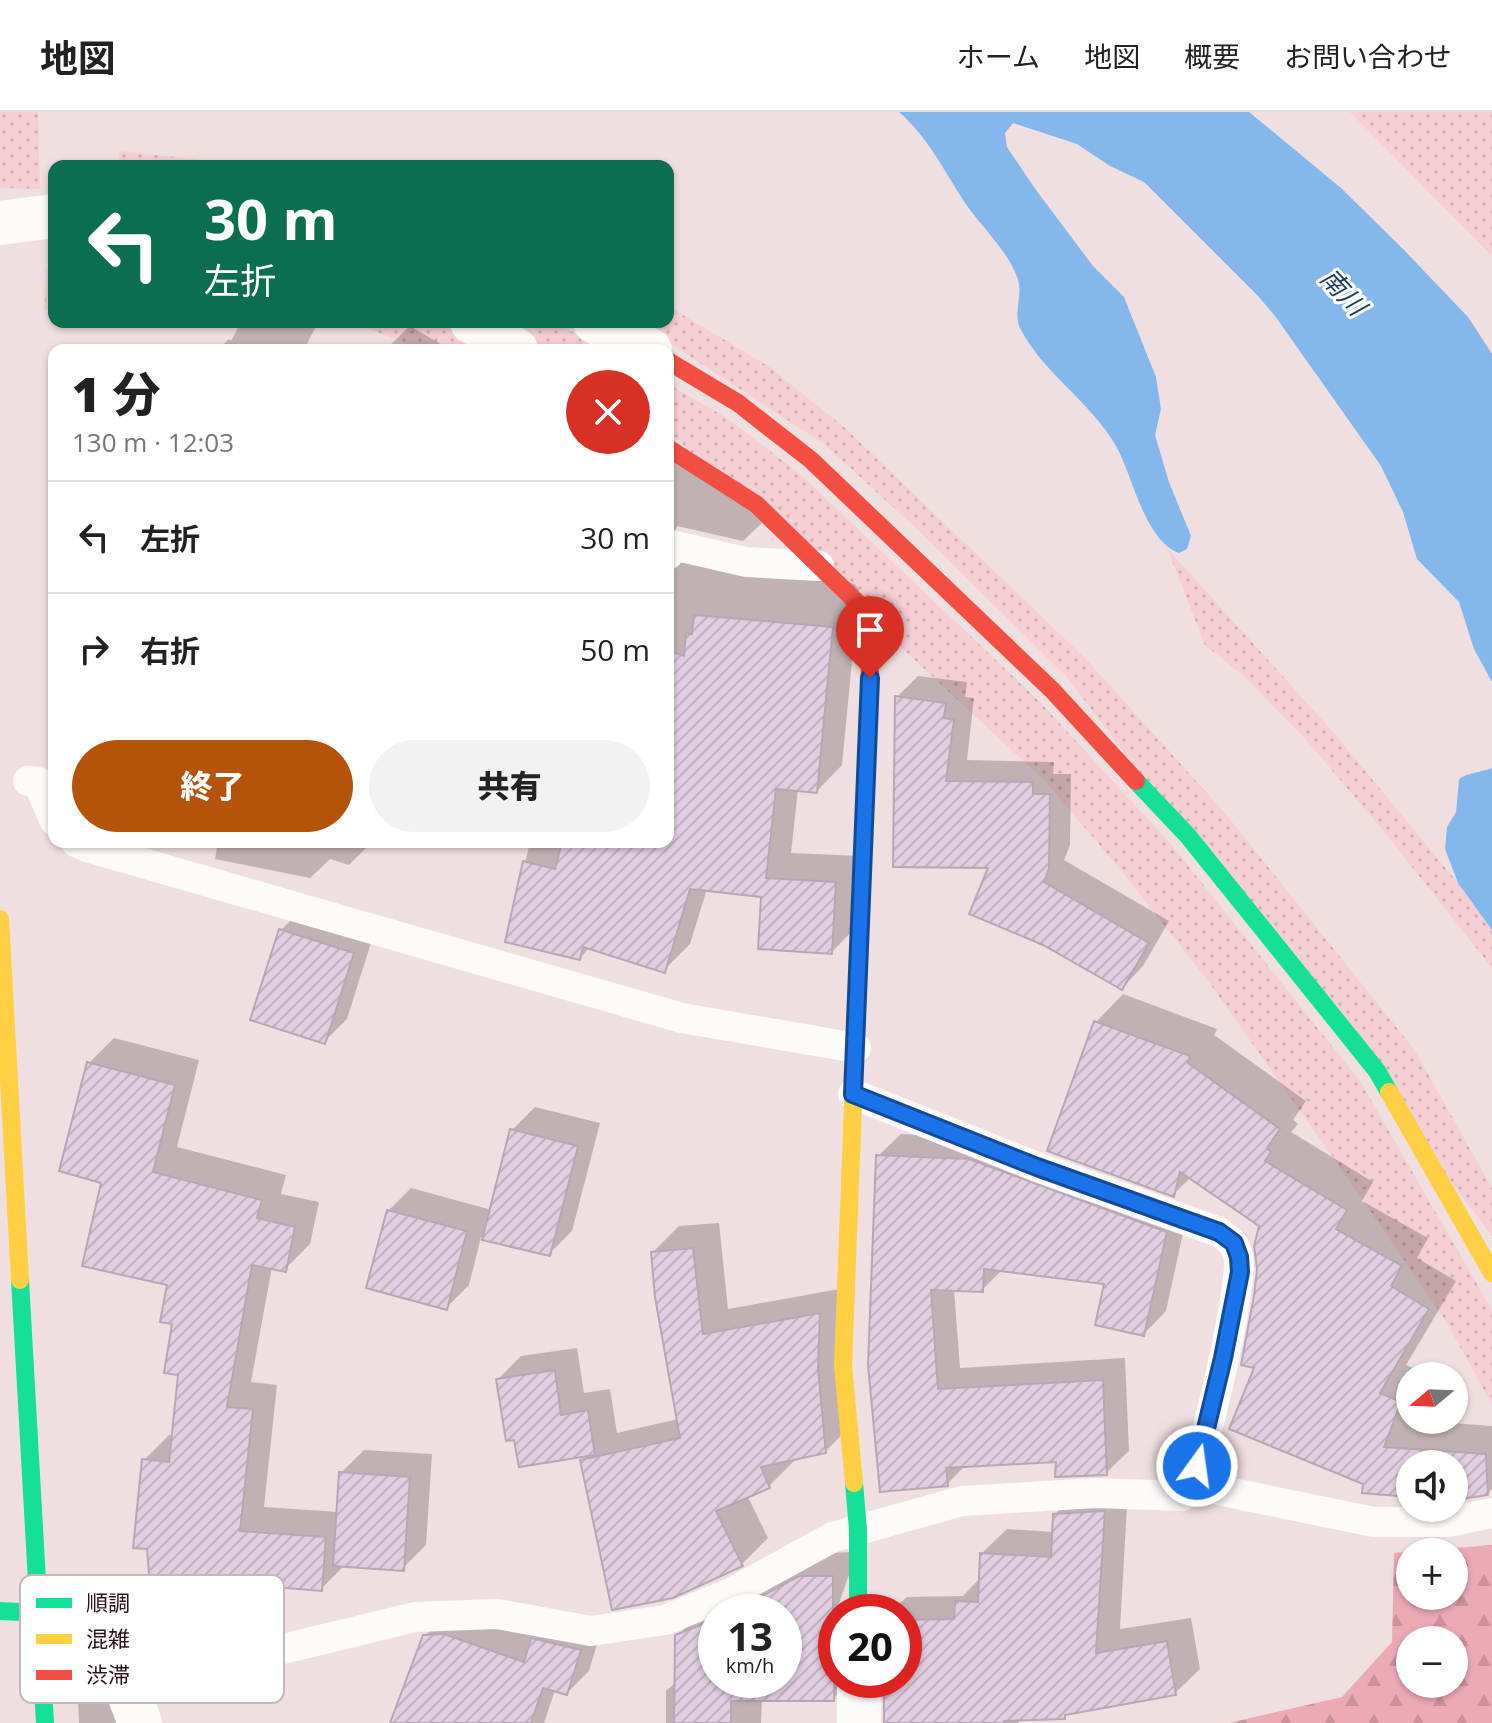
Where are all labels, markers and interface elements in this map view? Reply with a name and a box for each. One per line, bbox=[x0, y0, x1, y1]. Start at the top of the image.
text: 地図 bbox=[40, 31, 116, 83]
text: ホーム bbox=[957, 37, 1040, 75]
text: 地図 bbox=[1084, 37, 1140, 75]
text: 概要 bbox=[1184, 37, 1240, 75]
text: お問い合わせ bbox=[1284, 37, 1452, 75]
text: 30 m bbox=[204, 180, 338, 256]
icon: left bbox=[72, 192, 176, 296]
text: 左折 bbox=[204, 256, 276, 305]
water label: 南川 bbox=[1313, 260, 1377, 325]
text: 1 分 bbox=[72, 361, 161, 426]
button: close bbox=[566, 370, 650, 454]
text: 130 m · 12:03 bbox=[72, 424, 234, 460]
icon: left bbox=[72, 515, 116, 559]
text: 30 m bbox=[580, 517, 650, 558]
text: 左折 bbox=[140, 518, 200, 559]
pin bbox=[836, 596, 904, 678]
icon: arrive bbox=[848, 608, 892, 652]
icon: right bbox=[72, 627, 116, 671]
text: 50 m bbox=[580, 629, 650, 670]
text: 右折 bbox=[140, 630, 200, 671]
button: 終了 bbox=[72, 740, 353, 832]
button: 共有 bbox=[369, 740, 650, 832]
north arrow bbox=[1396, 1362, 1468, 1434]
map controls bbox=[1396, 1362, 1468, 1698]
position arrow bbox=[1155, 1424, 1239, 1508]
button: sound bbox=[1396, 1450, 1468, 1522]
button: + bbox=[1396, 1538, 1468, 1610]
legend bbox=[20, 1575, 284, 1703]
text: 順調 bbox=[86, 1587, 130, 1617]
speed limit sign: 20 bbox=[818, 1594, 922, 1698]
text: 13 bbox=[727, 1608, 773, 1663]
text: 混雑 bbox=[86, 1623, 130, 1653]
button: − bbox=[1396, 1626, 1468, 1698]
text: km/h bbox=[726, 1652, 774, 1679]
text: 渋滞 bbox=[86, 1659, 130, 1689]

